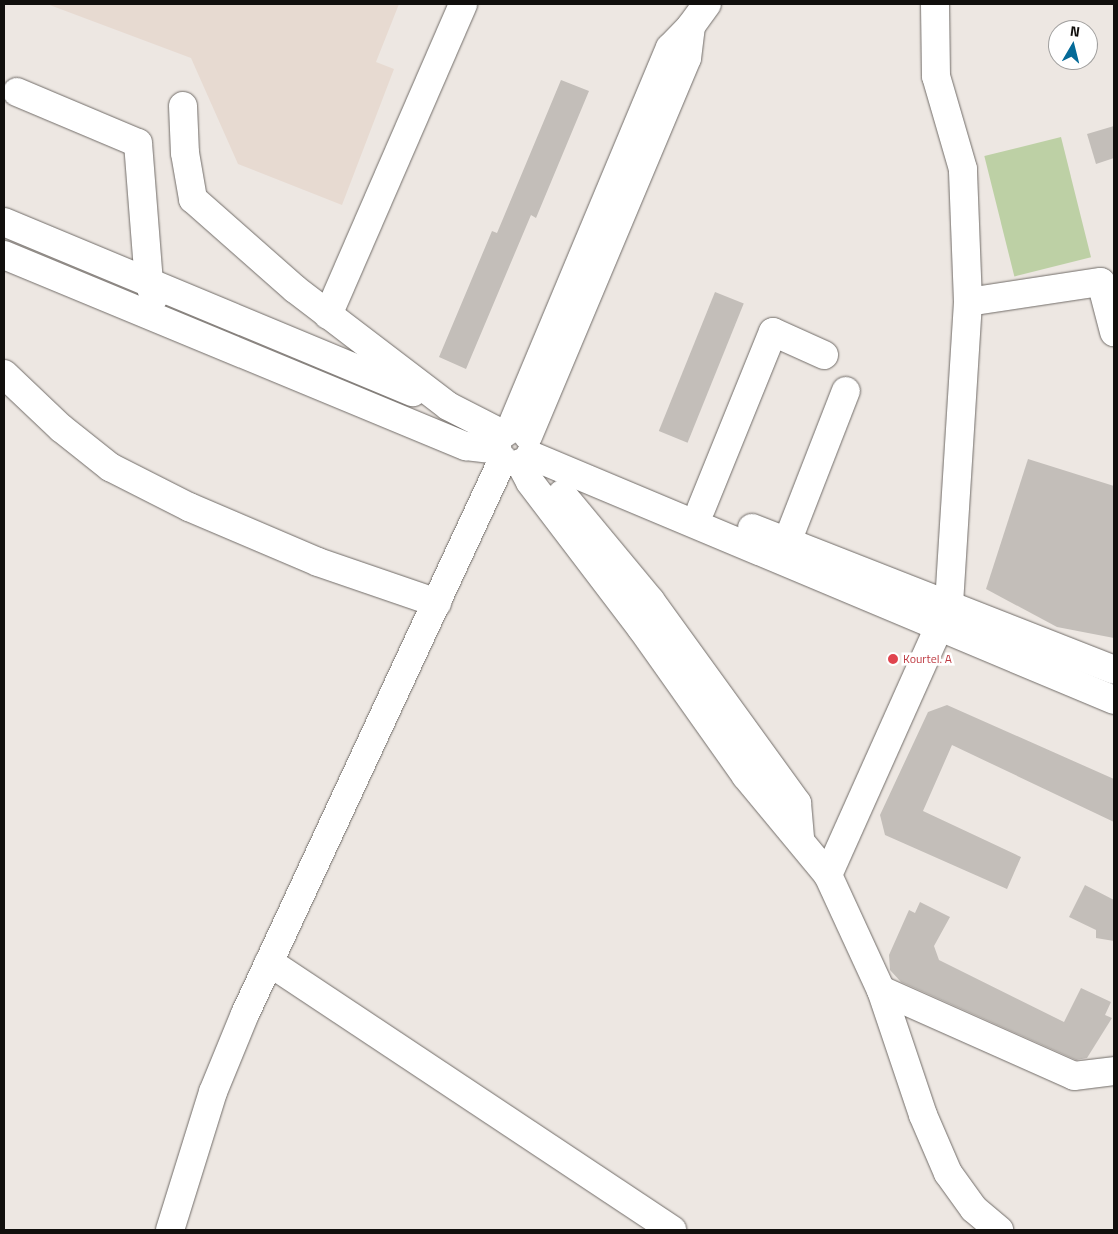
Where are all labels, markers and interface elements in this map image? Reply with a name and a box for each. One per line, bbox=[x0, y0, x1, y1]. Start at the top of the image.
north arrow bbox=[1048, 20, 1098, 70]
text: N bbox=[1069, 20, 1081, 42]
place label: Kourtel. A bbox=[903, 652, 952, 666]
marker: Kourtel. A bbox=[887, 653, 899, 665]

